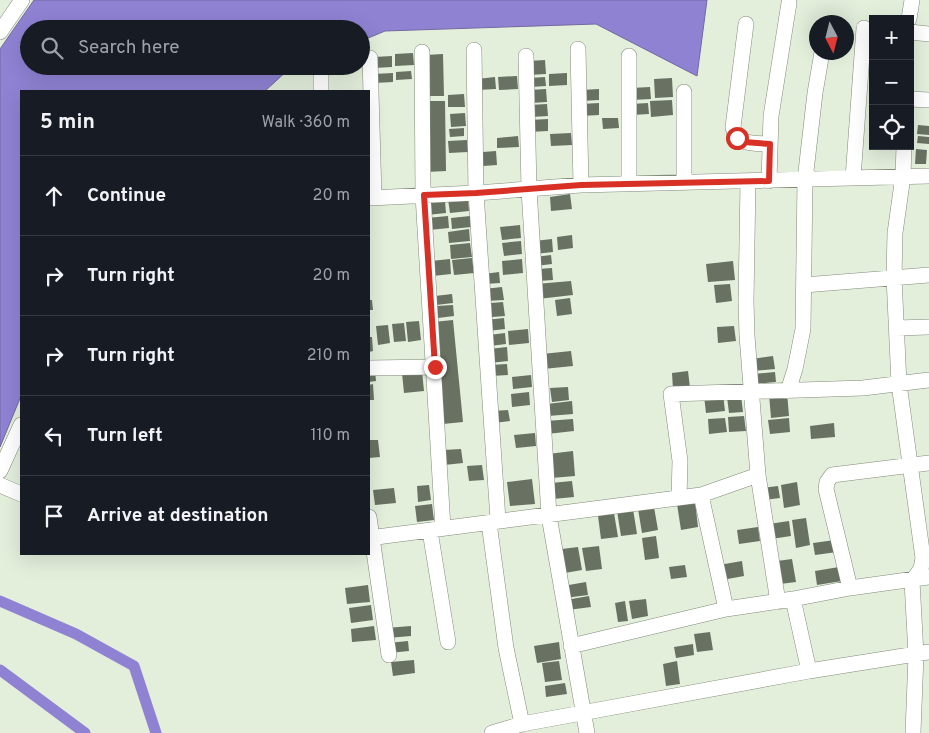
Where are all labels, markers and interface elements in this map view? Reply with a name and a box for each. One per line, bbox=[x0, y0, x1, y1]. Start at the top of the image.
north arrow bbox=[809, 15, 854, 60]
map controls bbox=[869, 15, 914, 150]
button: + bbox=[869, 15, 914, 60]
search box bbox=[20, 20, 370, 75]
icon: search bbox=[38, 34, 66, 62]
text: Search here bbox=[78, 36, 180, 60]
button: − bbox=[869, 60, 914, 105]
button: locate bbox=[869, 105, 914, 150]
text: 5 min bbox=[40, 109, 95, 136]
text: Walk · 360 m bbox=[262, 113, 350, 133]
route start bbox=[726, 127, 749, 150]
icon: ahead bbox=[40, 182, 68, 210]
text: Continue bbox=[87, 184, 166, 208]
text: 20 m bbox=[313, 186, 350, 206]
icon: right bbox=[40, 262, 68, 290]
text: Turn right bbox=[87, 264, 175, 288]
text: 20 m bbox=[313, 266, 350, 286]
icon: right bbox=[40, 342, 68, 370]
text: Turn right bbox=[87, 344, 175, 368]
text: 210 m bbox=[307, 346, 350, 366]
route end bbox=[424, 356, 447, 379]
icon: left bbox=[40, 422, 68, 450]
text: Turn left bbox=[87, 424, 163, 448]
text: 110 m bbox=[310, 426, 350, 446]
icon: arrive bbox=[40, 502, 68, 530]
text: Arrive at destination bbox=[87, 504, 268, 528]

